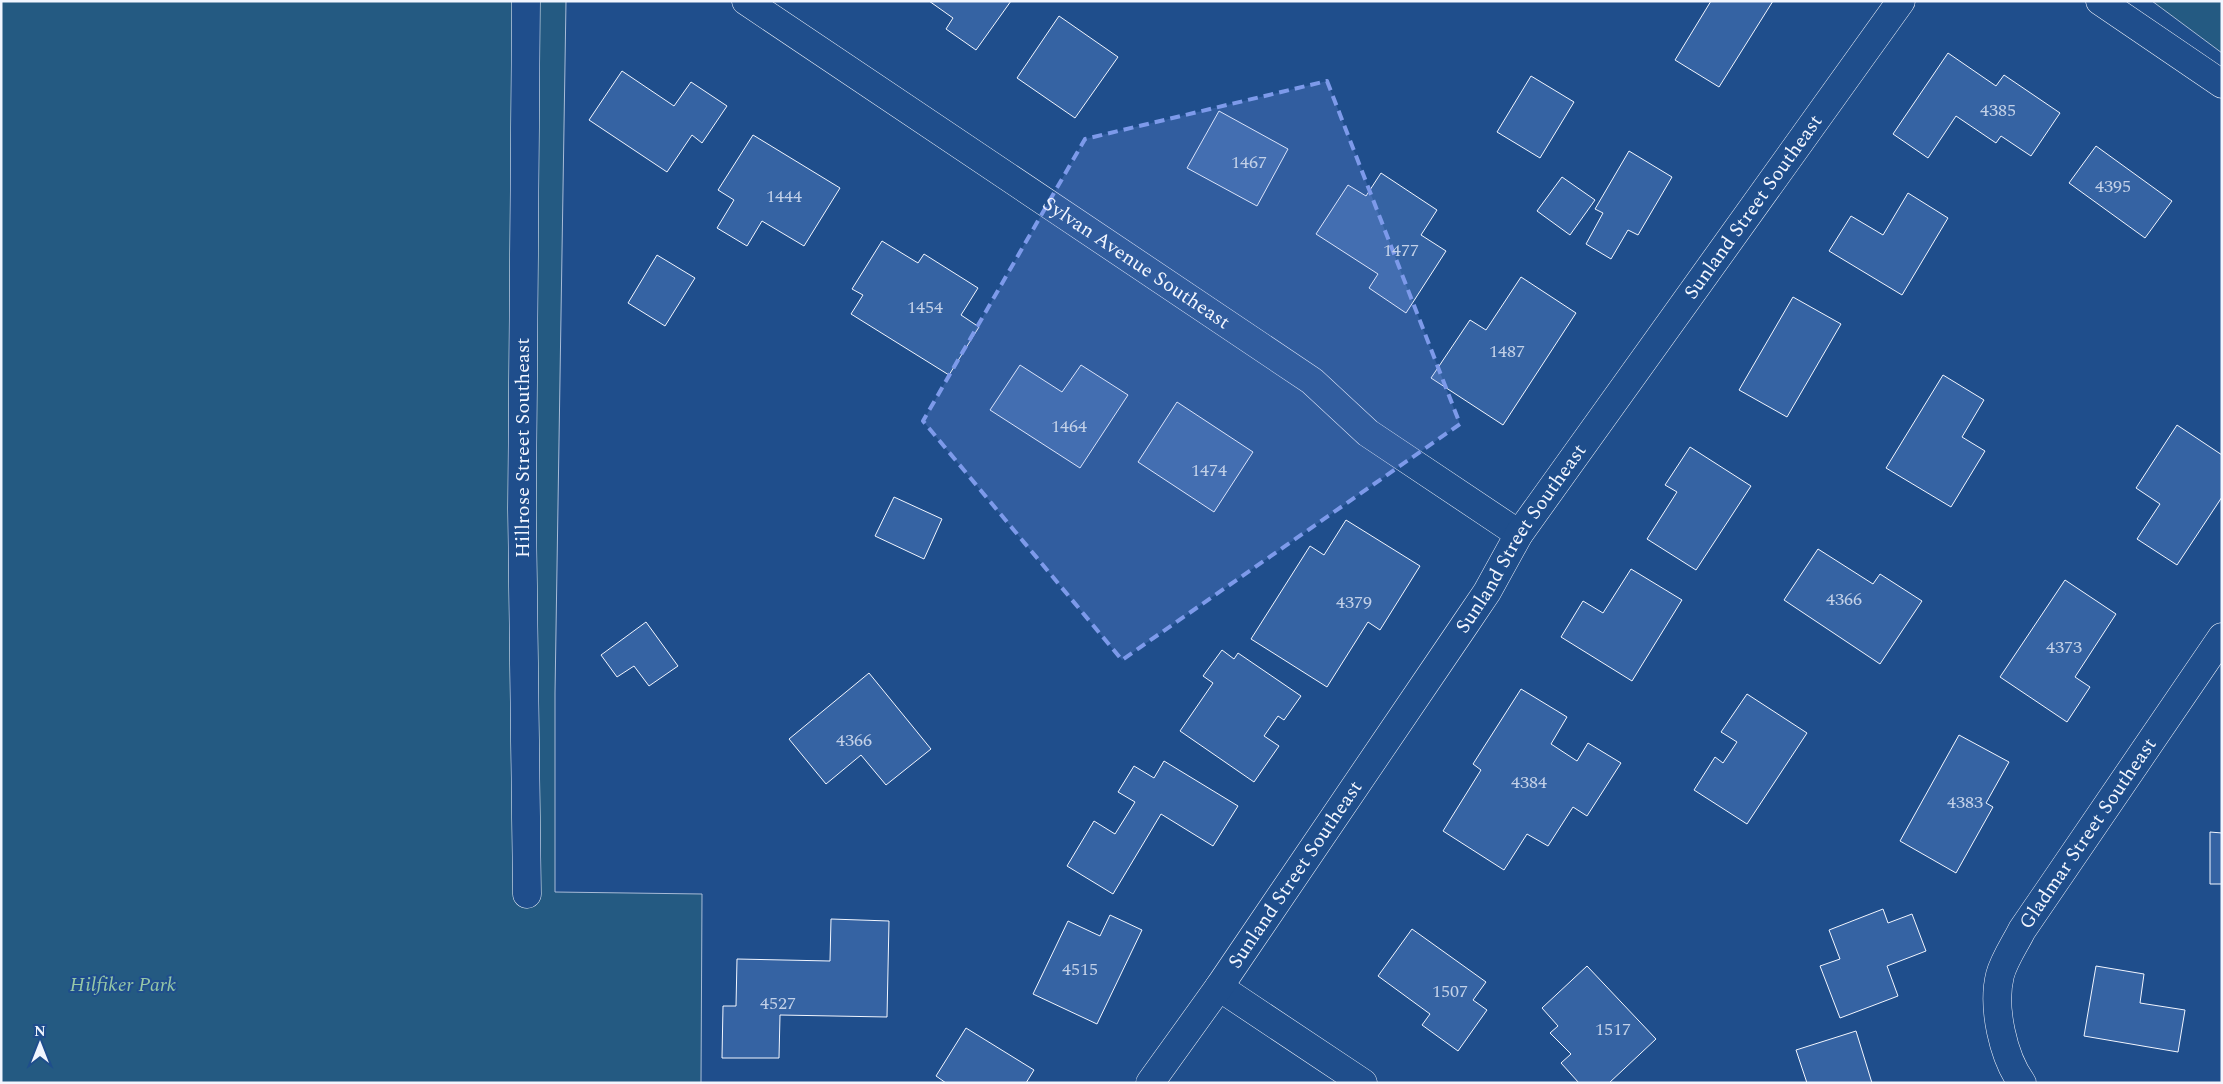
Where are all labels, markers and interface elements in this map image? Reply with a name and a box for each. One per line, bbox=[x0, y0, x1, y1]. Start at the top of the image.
house number: 4385 bbox=[1980, 97, 2016, 124]
street label: Sunland Street Southeast bbox=[1677, 108, 1830, 306]
house number: 1467 bbox=[1231, 149, 1267, 176]
house number: 4395 bbox=[2095, 173, 2131, 200]
house number: 1444 bbox=[766, 183, 802, 210]
street label: Sylvan Avenue Southeast bbox=[1036, 189, 1236, 337]
house number: 1477 bbox=[1383, 237, 1419, 264]
house number: 1454 bbox=[907, 294, 943, 321]
street label: Hillrose Street Southeast bbox=[508, 338, 538, 558]
house number: 1487 bbox=[1489, 338, 1525, 365]
house number: 1464 bbox=[1051, 413, 1087, 440]
street label: Sunland Street Southeast bbox=[1448, 438, 1594, 640]
house number: 1474 bbox=[1191, 457, 1227, 484]
house number: 4366 bbox=[1826, 586, 1862, 613]
house number: 4379 bbox=[1336, 589, 1372, 616]
house number: 4373 bbox=[2046, 634, 2082, 661]
house number: 4366 bbox=[836, 727, 872, 754]
street label: Gladmar Street Southeast bbox=[2012, 731, 2164, 935]
house number: 4384 bbox=[1511, 769, 1547, 796]
street label: Sunland Street Southeast bbox=[1221, 775, 1370, 975]
house number: 4383 bbox=[1947, 789, 1983, 816]
house number: 4515 bbox=[1062, 956, 1098, 983]
park label: Hilfiker Park bbox=[70, 970, 177, 1000]
house number: 1507 bbox=[1432, 978, 1468, 1005]
house number: 4527 bbox=[760, 990, 796, 1017]
house number: 1517 bbox=[1595, 1016, 1631, 1043]
north arrow bbox=[15, 1019, 65, 1069]
text: N bbox=[34, 1021, 46, 1042]

